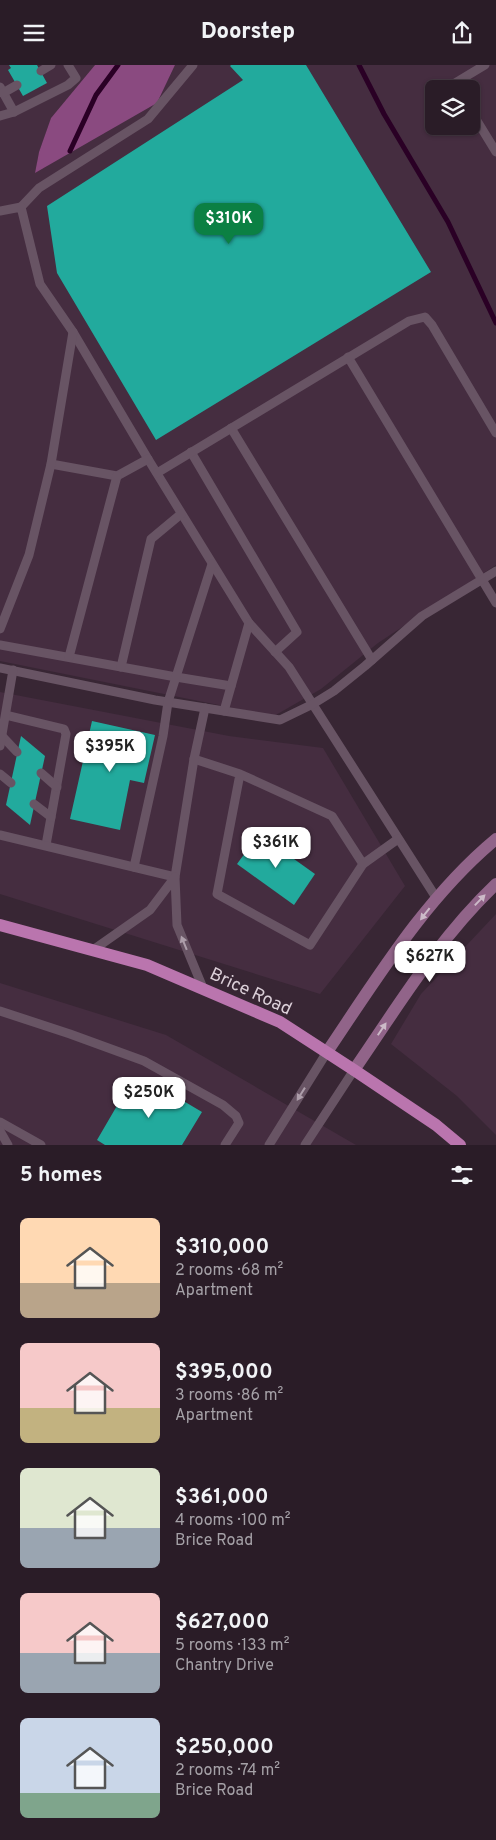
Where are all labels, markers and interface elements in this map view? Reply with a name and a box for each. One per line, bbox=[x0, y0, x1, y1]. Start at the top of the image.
icon: menu bbox=[20, 19, 48, 47]
text: Doorstep bbox=[201, 19, 295, 46]
icon: share bbox=[448, 19, 476, 47]
map controls bbox=[425, 80, 480, 135]
button: layers bbox=[425, 80, 480, 135]
pin: $310K bbox=[194, 203, 264, 245]
text: $310K bbox=[205, 209, 253, 229]
pin: $395K bbox=[75, 731, 145, 773]
text: $395K bbox=[85, 737, 135, 757]
pin: $361K bbox=[241, 827, 311, 869]
text: $361K bbox=[253, 833, 299, 853]
one-way arrow bbox=[474, 895, 486, 907]
one-way arrow bbox=[420, 907, 431, 920]
one-way arrow bbox=[180, 936, 188, 951]
pin: $627K bbox=[395, 941, 465, 983]
text: $627K bbox=[406, 947, 455, 967]
street label: Brice Road bbox=[206, 963, 295, 1021]
one-way arrow bbox=[377, 1023, 387, 1036]
pin: $250K bbox=[114, 1077, 184, 1119]
text: $250K bbox=[123, 1083, 175, 1103]
one-way arrow bbox=[297, 1087, 306, 1100]
icon: filters bbox=[448, 1161, 476, 1189]
text: 5 homes bbox=[20, 1162, 103, 1189]
text: $310,000 bbox=[175, 1234, 269, 1261]
icon: home bbox=[60, 1238, 120, 1298]
text: 2 rooms · 68 m² bbox=[175, 1261, 283, 1281]
text: Apartment bbox=[175, 1281, 253, 1301]
text: $395,000 bbox=[175, 1359, 273, 1386]
icon: home bbox=[60, 1363, 120, 1423]
text: 3 rooms · 86 m² bbox=[175, 1386, 283, 1406]
text: Apartment bbox=[175, 1406, 253, 1426]
text: $361,000 bbox=[175, 1484, 269, 1511]
icon: home bbox=[60, 1488, 120, 1548]
text: 4 rooms · 100 m² bbox=[175, 1511, 291, 1531]
text: Brice Road bbox=[175, 1531, 253, 1551]
text: $627,000 bbox=[175, 1609, 270, 1636]
icon: home bbox=[60, 1613, 120, 1673]
text: 5 rooms · 133 m² bbox=[175, 1636, 289, 1656]
text: Chantry Drive bbox=[175, 1656, 274, 1676]
text: $250,000 bbox=[175, 1734, 274, 1761]
icon: home bbox=[60, 1738, 120, 1798]
text: 2 rooms · 74 m² bbox=[175, 1761, 280, 1781]
text: Brice Road bbox=[175, 1781, 253, 1801]

